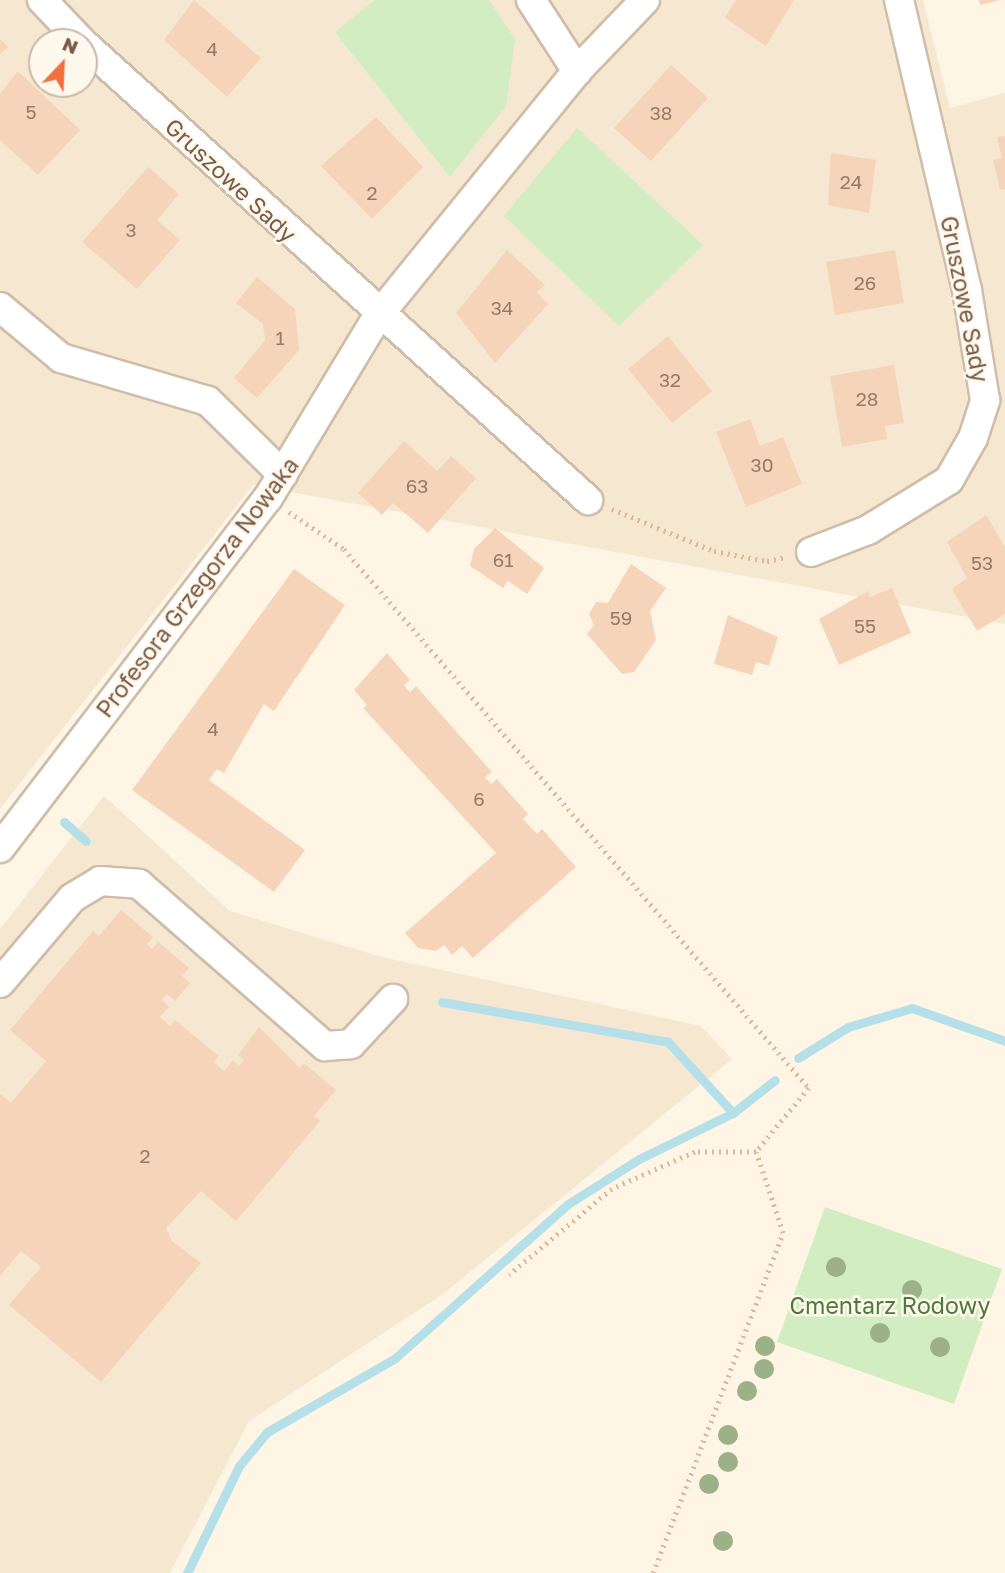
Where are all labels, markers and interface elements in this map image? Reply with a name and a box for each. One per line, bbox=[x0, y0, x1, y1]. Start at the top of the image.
north arrow bbox=[28, 28, 98, 98]
text: N bbox=[59, 32, 82, 58]
house number: 4 bbox=[206, 38, 218, 60]
house number: 5 bbox=[25, 101, 37, 123]
house number: 38 bbox=[650, 102, 672, 124]
street label: Gruszowe Sady bbox=[160, 112, 302, 248]
house number: 24 bbox=[840, 171, 862, 193]
house number: 2 bbox=[366, 182, 378, 204]
street label: Gruszowe Sady bbox=[935, 214, 995, 384]
house number: 3 bbox=[125, 219, 137, 241]
house number: 26 bbox=[854, 272, 876, 294]
house number: 34 bbox=[491, 297, 513, 319]
house number: 1 bbox=[275, 327, 285, 349]
house number: 32 bbox=[659, 369, 681, 391]
house number: 28 bbox=[856, 388, 878, 410]
street label: Profesora Grzegorza Nowaka bbox=[90, 452, 304, 722]
house number: 30 bbox=[751, 454, 773, 476]
house number: 63 bbox=[406, 475, 428, 497]
house number: 61 bbox=[493, 549, 513, 571]
house number: 53 bbox=[971, 552, 993, 574]
house number: 59 bbox=[610, 607, 632, 629]
house number: 55 bbox=[854, 615, 876, 637]
house number: 4 bbox=[207, 718, 219, 740]
house number: 6 bbox=[473, 788, 485, 810]
house number: 2 bbox=[139, 1145, 151, 1167]
park label: Cmentarz Rodowy bbox=[789, 1291, 991, 1319]

